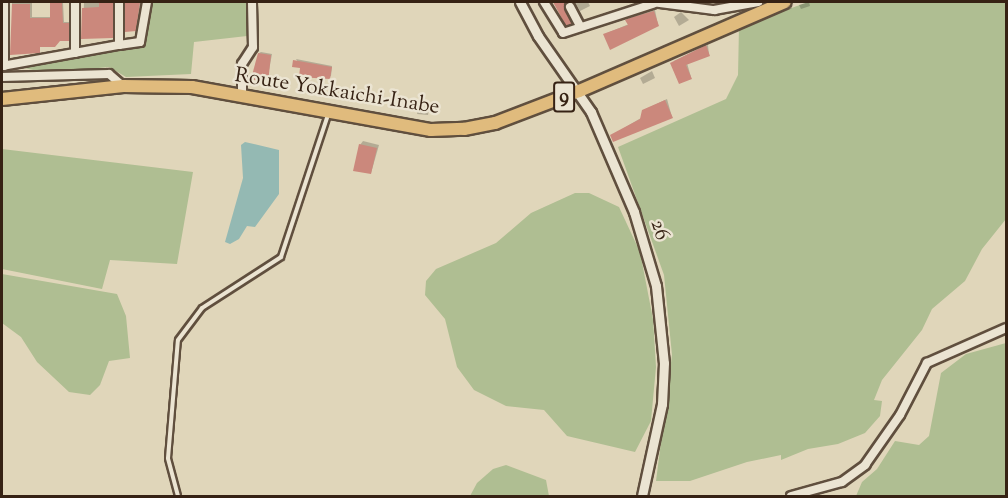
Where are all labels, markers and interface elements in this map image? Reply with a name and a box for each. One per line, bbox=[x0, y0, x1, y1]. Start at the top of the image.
street label: Route Yokkaichi-Inabe bbox=[233, 63, 441, 121]
road number: 9 bbox=[552, 80, 576, 114]
street label: 26 bbox=[644, 216, 674, 244]

